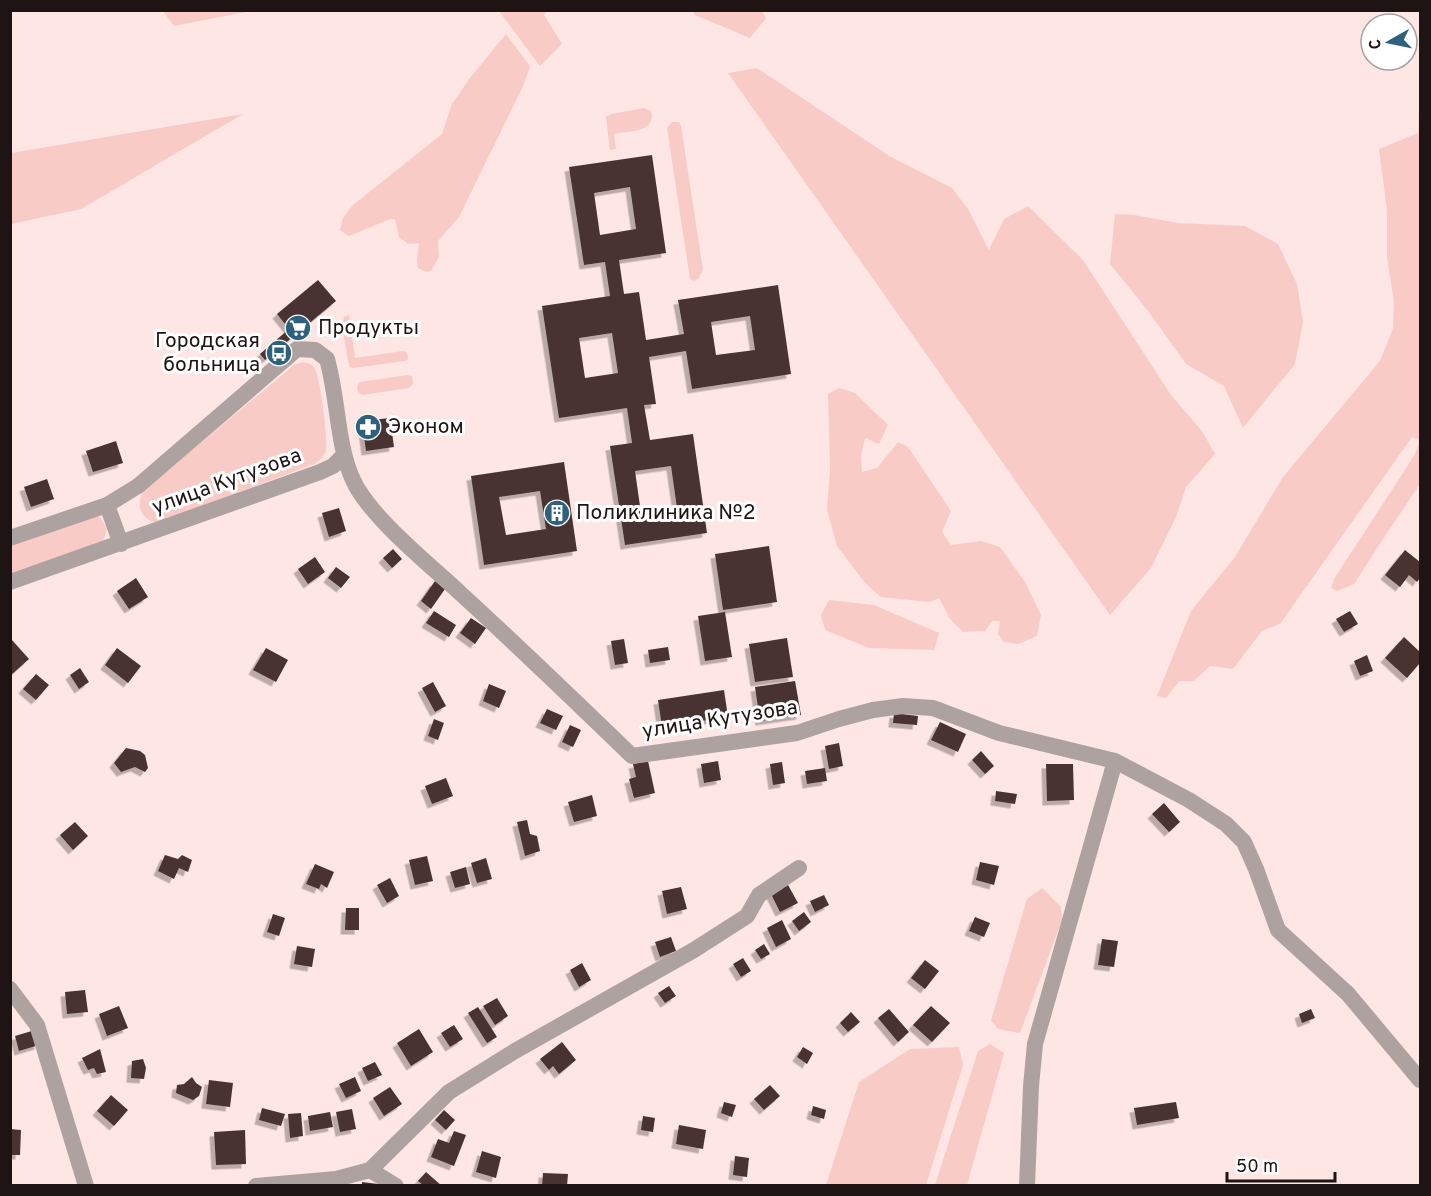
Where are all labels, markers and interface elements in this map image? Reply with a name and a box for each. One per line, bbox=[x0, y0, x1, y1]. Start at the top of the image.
north arrow bbox=[1359, 12, 1419, 72]
text: С bbox=[1365, 37, 1387, 51]
supermarket icon: Продукты bbox=[283, 313, 313, 343]
place label: Продукты bbox=[318, 315, 419, 342]
place label: Городская больница bbox=[155, 328, 260, 379]
bus stop icon: Городская больница bbox=[264, 338, 294, 368]
pharmacy icon: Эконом bbox=[353, 412, 383, 442]
place label: Эконом bbox=[388, 414, 464, 441]
street label: улица Кутузова bbox=[149, 442, 305, 522]
building icon: Поликлиника №2 bbox=[542, 498, 572, 528]
place label: Поликлиника №2 bbox=[576, 500, 756, 527]
street label: улица Кутузова bbox=[640, 694, 800, 746]
scale bar bbox=[1227, 1145, 1335, 1183]
text: 50 m bbox=[1236, 1156, 1278, 1179]

